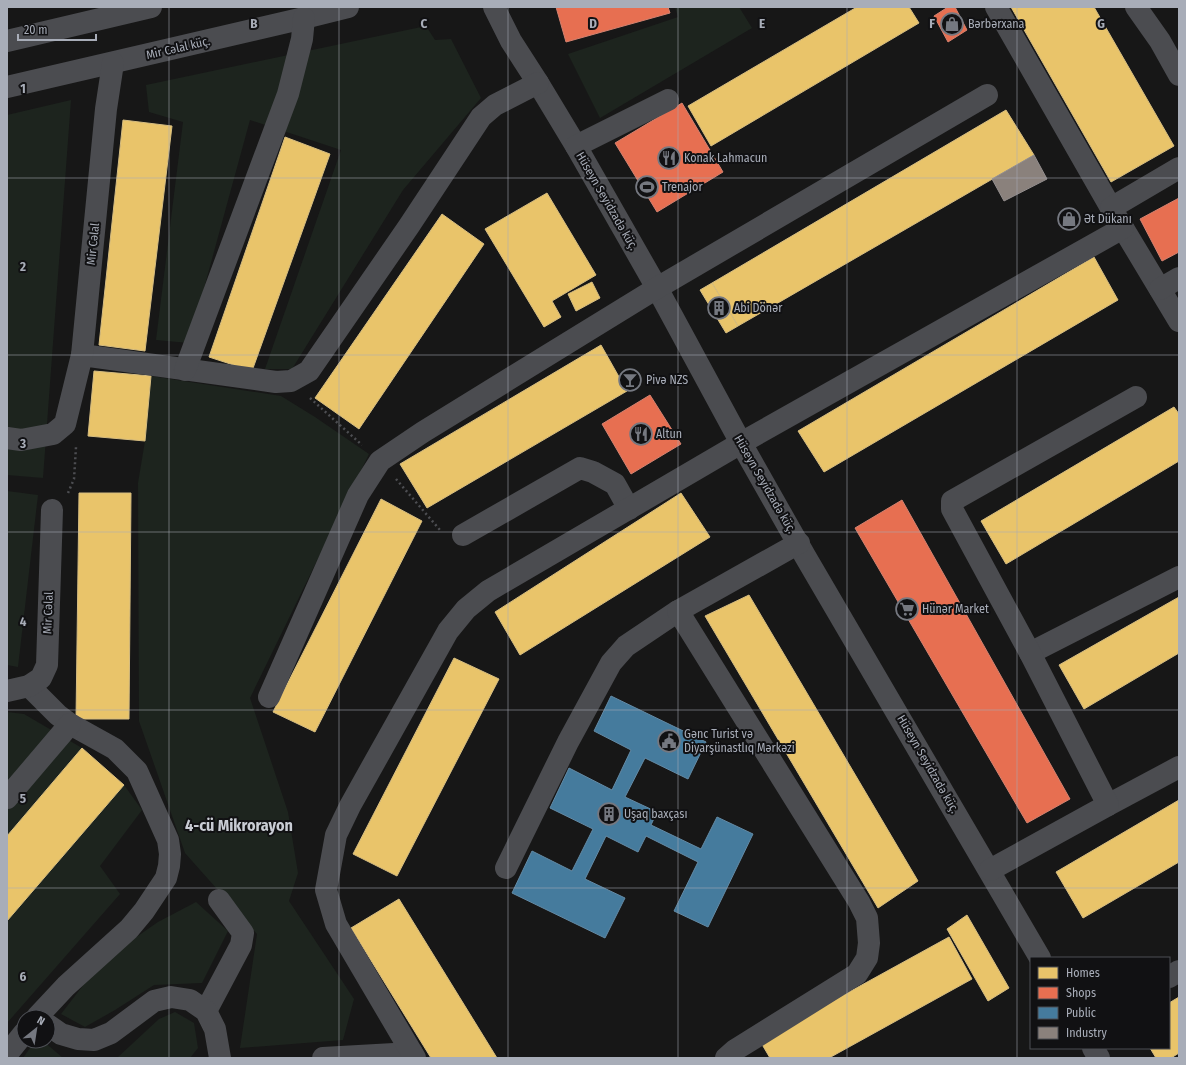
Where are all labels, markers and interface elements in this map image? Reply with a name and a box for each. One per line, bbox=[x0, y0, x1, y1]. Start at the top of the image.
shop icon: Bərbərxana bbox=[939, 11, 965, 37]
scale bar bbox=[18, 16, 96, 42]
text: B bbox=[250, 16, 258, 31]
text: C bbox=[421, 16, 428, 31]
text: D bbox=[589, 16, 597, 31]
text: E bbox=[759, 16, 765, 31]
text: F bbox=[929, 16, 935, 31]
text: G bbox=[1097, 16, 1105, 31]
place label: Bərbərxana bbox=[968, 17, 1025, 31]
text: 20 m bbox=[24, 23, 48, 37]
street label: Mir Cəlal küç. bbox=[145, 34, 212, 62]
text: 1 bbox=[20, 81, 26, 96]
restaurant icon: Konak Lahmacun bbox=[656, 145, 682, 171]
street label: Hüseyn Seyidzadə küç. bbox=[573, 149, 641, 253]
place label: Konak Lahmacun bbox=[684, 151, 767, 165]
sports icon: Trenajor bbox=[634, 174, 660, 200]
place label: Trenajor bbox=[662, 180, 703, 194]
shop icon: Ət Dükanı bbox=[1056, 206, 1082, 232]
place label: Ət Dükanı bbox=[1084, 212, 1132, 226]
street label: Mir Cəlal bbox=[84, 222, 102, 266]
text: 2 bbox=[19, 259, 26, 274]
building icon: Abi Dönər bbox=[706, 295, 732, 321]
place label: Abi Dönər bbox=[734, 301, 783, 315]
bar icon: Pivə NZS bbox=[617, 367, 643, 393]
place label: Pivə NZS bbox=[646, 373, 688, 387]
restaurant icon: Altun bbox=[628, 421, 654, 447]
place label: Altun bbox=[656, 427, 682, 441]
street label: Hüseyn Seyidzadə küç. bbox=[731, 432, 799, 536]
text: 3 bbox=[19, 436, 26, 451]
street label: Mir Cəlal bbox=[40, 592, 56, 634]
supermarket icon: Hünər Market bbox=[894, 596, 920, 622]
place label: Hünər Market bbox=[922, 602, 989, 616]
text: 4 bbox=[20, 614, 27, 629]
street label: Hüseyn Seyidzadə küç. bbox=[894, 712, 962, 816]
place label: Gənc Turist və Diyarşünastlıq Mərkəzi bbox=[684, 727, 795, 755]
public building icon: Gənc Turist və Diyarşünastlıq Mərkəzi bbox=[656, 728, 682, 754]
text: 5 bbox=[20, 791, 26, 806]
building icon: Uşaq baxçası bbox=[596, 801, 622, 827]
place label: Uşaq baxçası bbox=[624, 807, 687, 821]
district label: 4-cü Mikrorayon bbox=[185, 816, 293, 835]
legend bbox=[1030, 957, 1170, 1049]
text: Homes bbox=[1066, 966, 1100, 980]
text: 6 bbox=[20, 969, 27, 984]
text: Shops bbox=[1066, 986, 1096, 1000]
text: Public bbox=[1066, 1006, 1096, 1020]
north arrow bbox=[16, 1009, 56, 1049]
text: N bbox=[35, 1013, 47, 1028]
text: Industry bbox=[1066, 1026, 1107, 1040]

